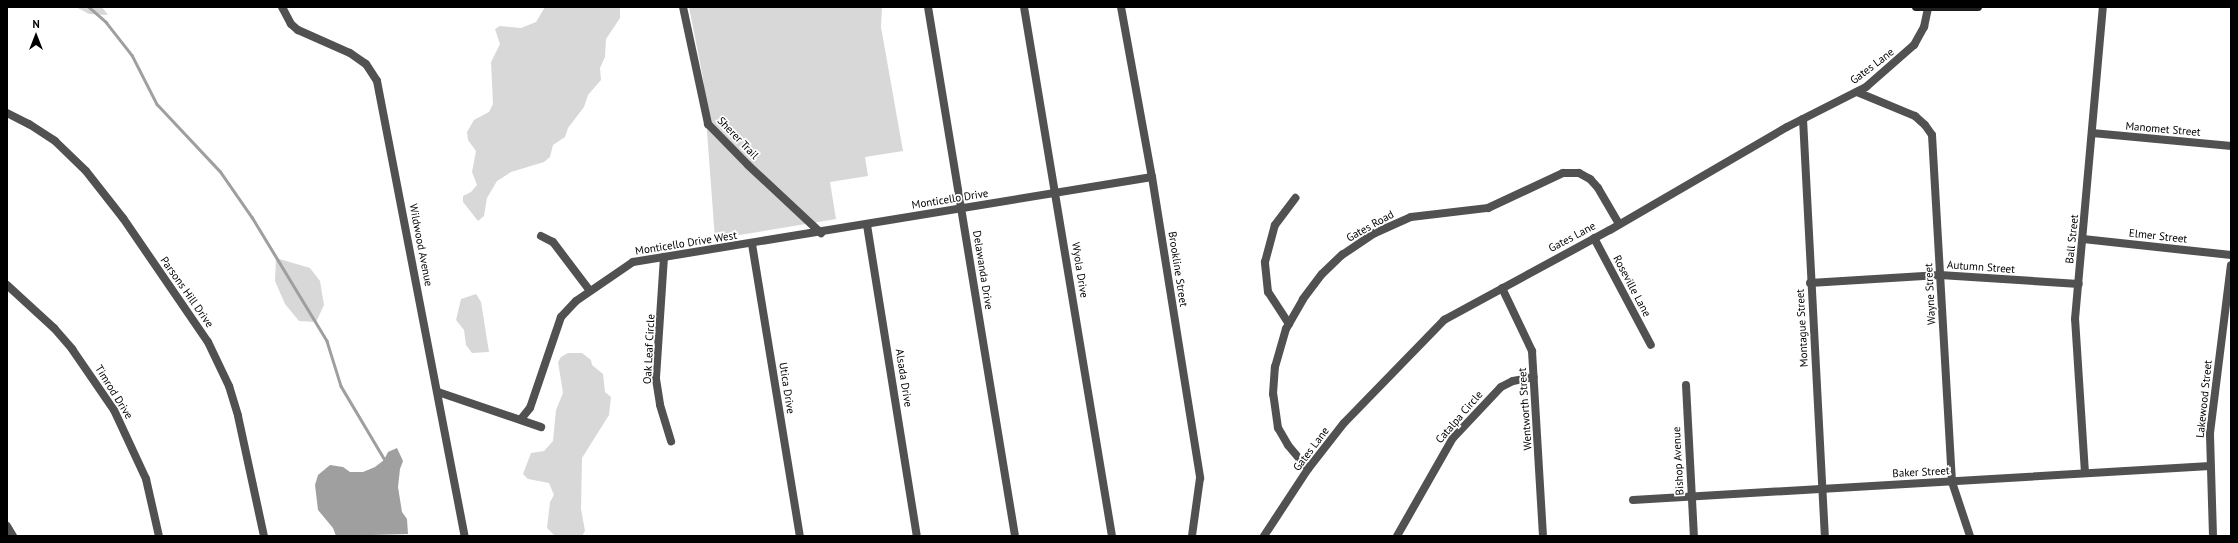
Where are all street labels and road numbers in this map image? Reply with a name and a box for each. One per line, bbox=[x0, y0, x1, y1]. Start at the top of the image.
street label: Gates Lane bbox=[1847, 45, 1897, 87]
street label: Sherer Trail bbox=[715, 114, 761, 162]
street label: Manomet Street bbox=[2125, 119, 2201, 139]
street label: Monticello Drive bbox=[911, 186, 989, 212]
street label: Wildwood Avenue bbox=[406, 202, 436, 288]
street label: Gates Road bbox=[1344, 208, 1396, 244]
street label: Ball Street bbox=[2063, 214, 2081, 264]
street label: Gates Lane bbox=[1546, 219, 1598, 255]
street label: Elmer Street bbox=[2128, 226, 2188, 246]
street label: Monticello Drive West bbox=[634, 228, 738, 258]
street label: Delawanda Drive bbox=[970, 229, 996, 311]
street label: Brookline Street bbox=[1166, 230, 1190, 308]
street label: Wyola Drive bbox=[1069, 241, 1091, 299]
street label: Roseville Lane bbox=[1610, 253, 1654, 319]
street label: Parsons Hill Drive bbox=[158, 254, 216, 330]
street label: Autumn Street bbox=[1947, 258, 2015, 276]
street label: Wayne Street bbox=[1922, 263, 1938, 325]
street label: Montague Street bbox=[1793, 289, 1811, 367]
street label: Oak Leaf Circle bbox=[641, 313, 657, 385]
street label: Alsada Drive bbox=[893, 348, 915, 408]
street label: Lakewood Street bbox=[2193, 359, 2215, 439]
street label: Utica Drive bbox=[776, 361, 798, 415]
street label: Timrod Drive bbox=[92, 363, 136, 421]
street label: Wentworth Street bbox=[1516, 367, 1534, 451]
street label: Catalpa Circle bbox=[1433, 388, 1485, 446]
street label: Gates Lane bbox=[1290, 424, 1332, 474]
street label: Bishop Avenue bbox=[1670, 426, 1686, 496]
street label: Baker Street bbox=[1892, 464, 1950, 480]

